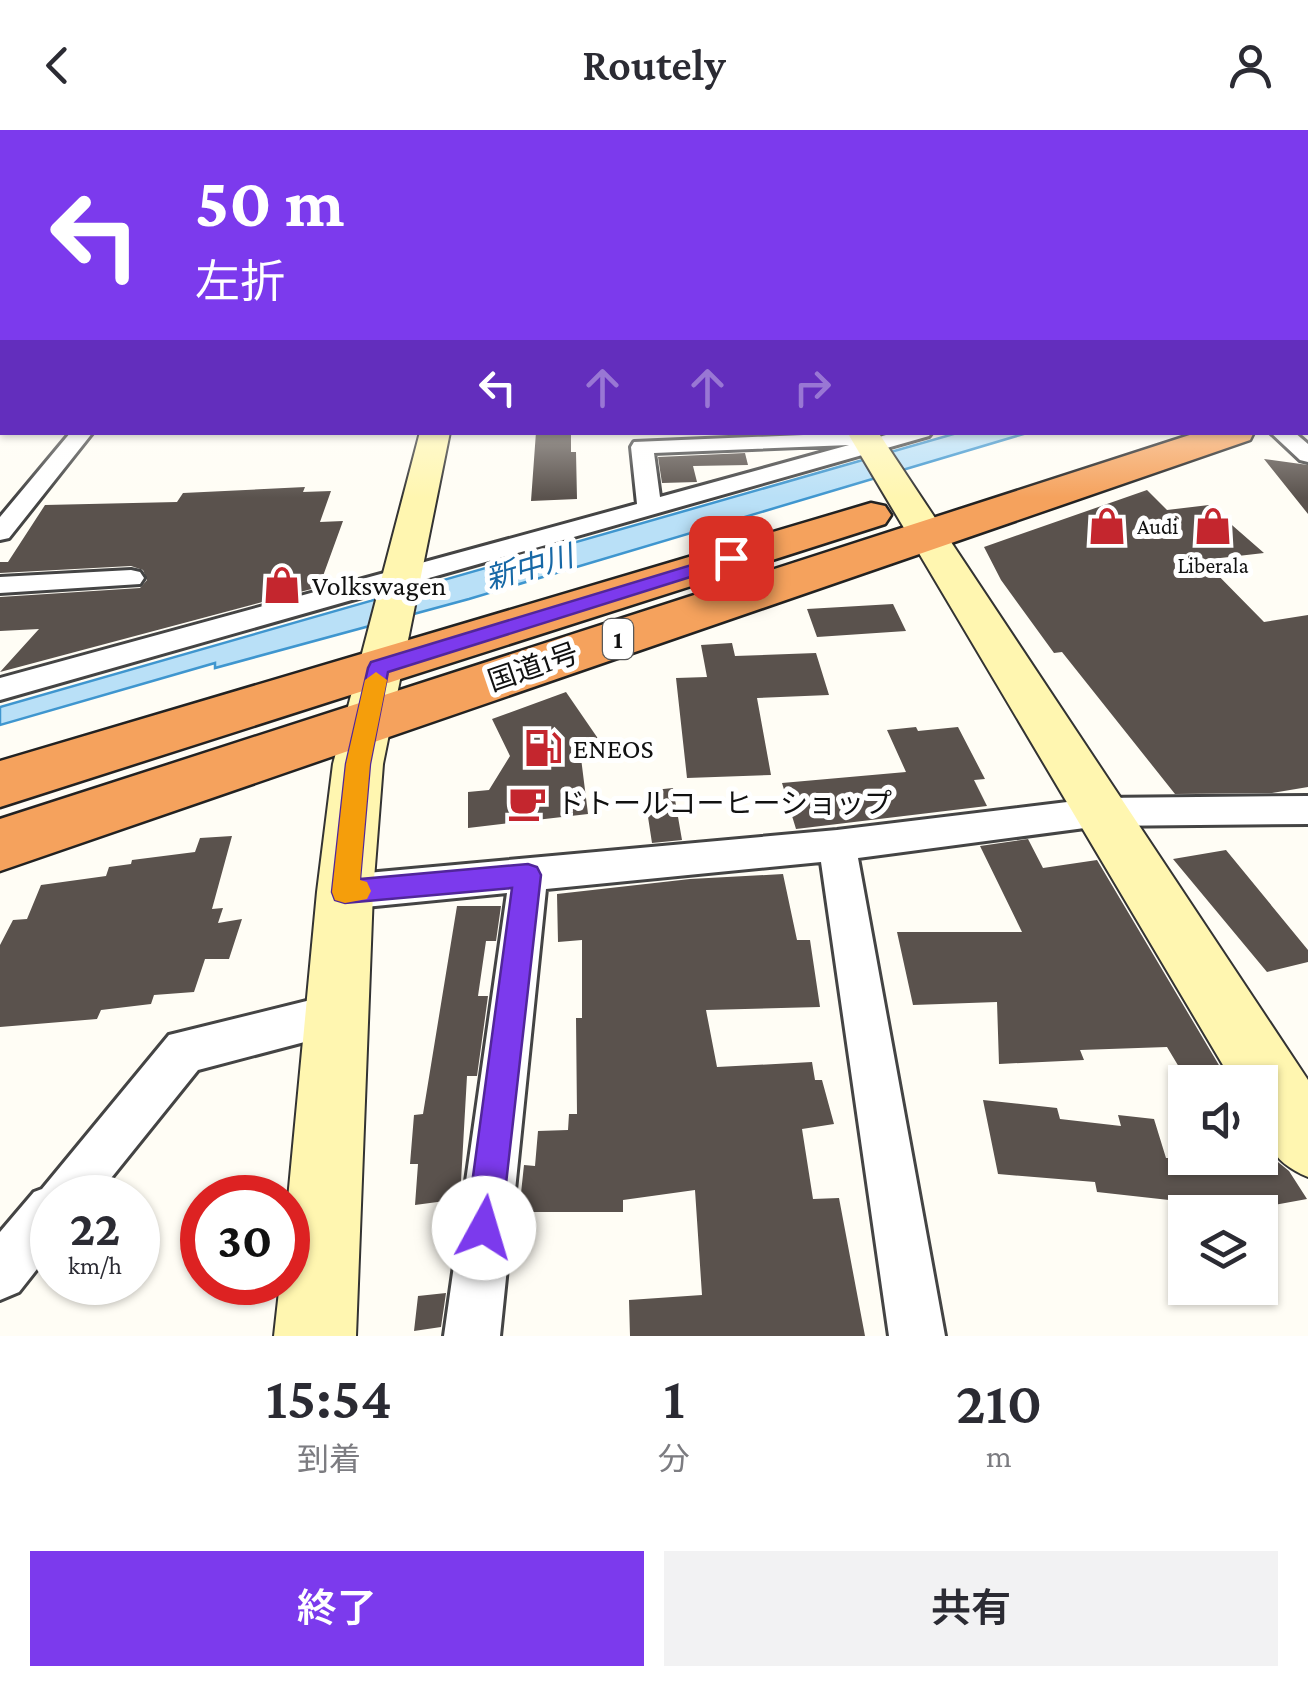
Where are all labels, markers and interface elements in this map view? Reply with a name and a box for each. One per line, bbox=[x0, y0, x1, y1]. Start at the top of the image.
icon: back bbox=[30, 38, 85, 93]
icon: person bbox=[1223, 38, 1278, 93]
text: Routely bbox=[582, 40, 726, 90]
text: 50 m bbox=[195, 163, 345, 241]
icon: left bbox=[30, 170, 160, 300]
text: 左折 bbox=[195, 257, 285, 307]
icon: left bbox=[470, 360, 525, 415]
icon: ahead bbox=[575, 360, 630, 415]
icon: ahead bbox=[680, 360, 735, 415]
icon: right bbox=[785, 360, 840, 415]
shop icon: Audi bbox=[1086, 505, 1128, 547]
shop icon: Liberala bbox=[1192, 505, 1234, 547]
place label: Audi bbox=[1137, 514, 1179, 539]
pin bbox=[689, 516, 774, 601]
icon: arrive bbox=[704, 531, 759, 586]
water label: 新中川 bbox=[481, 538, 580, 595]
place label: Liberala bbox=[1177, 553, 1249, 578]
shop icon: Volkswagen bbox=[261, 564, 303, 606]
place label: Volkswagen bbox=[312, 570, 446, 601]
road number: 1 bbox=[603, 619, 633, 659]
street label: 国道1号 bbox=[484, 637, 582, 697]
fuel station icon: ENEOS bbox=[522, 727, 564, 769]
place label: ENEOS bbox=[573, 733, 654, 764]
cafe icon: ドトールコーヒーショップ bbox=[506, 782, 548, 824]
place label: ドトールコーヒーショップ bbox=[557, 788, 892, 819]
map controls bbox=[1168, 1065, 1278, 1305]
button: sound bbox=[1168, 1065, 1278, 1175]
speed limit sign: 30 bbox=[180, 1175, 310, 1305]
position arrow bbox=[432, 1176, 536, 1280]
button: layers bbox=[1168, 1195, 1278, 1305]
text: 22 bbox=[70, 1200, 120, 1256]
text: km/h bbox=[68, 1252, 122, 1279]
text: 15:54 bbox=[266, 1364, 392, 1431]
text: 1 bbox=[663, 1364, 685, 1431]
text: 210 bbox=[956, 1369, 1042, 1436]
text: m bbox=[986, 1438, 1012, 1474]
text: 到着 bbox=[297, 1441, 361, 1477]
text: 分 bbox=[658, 1441, 690, 1477]
button: 終了 bbox=[30, 1551, 644, 1666]
button: 共有 bbox=[664, 1551, 1278, 1666]

